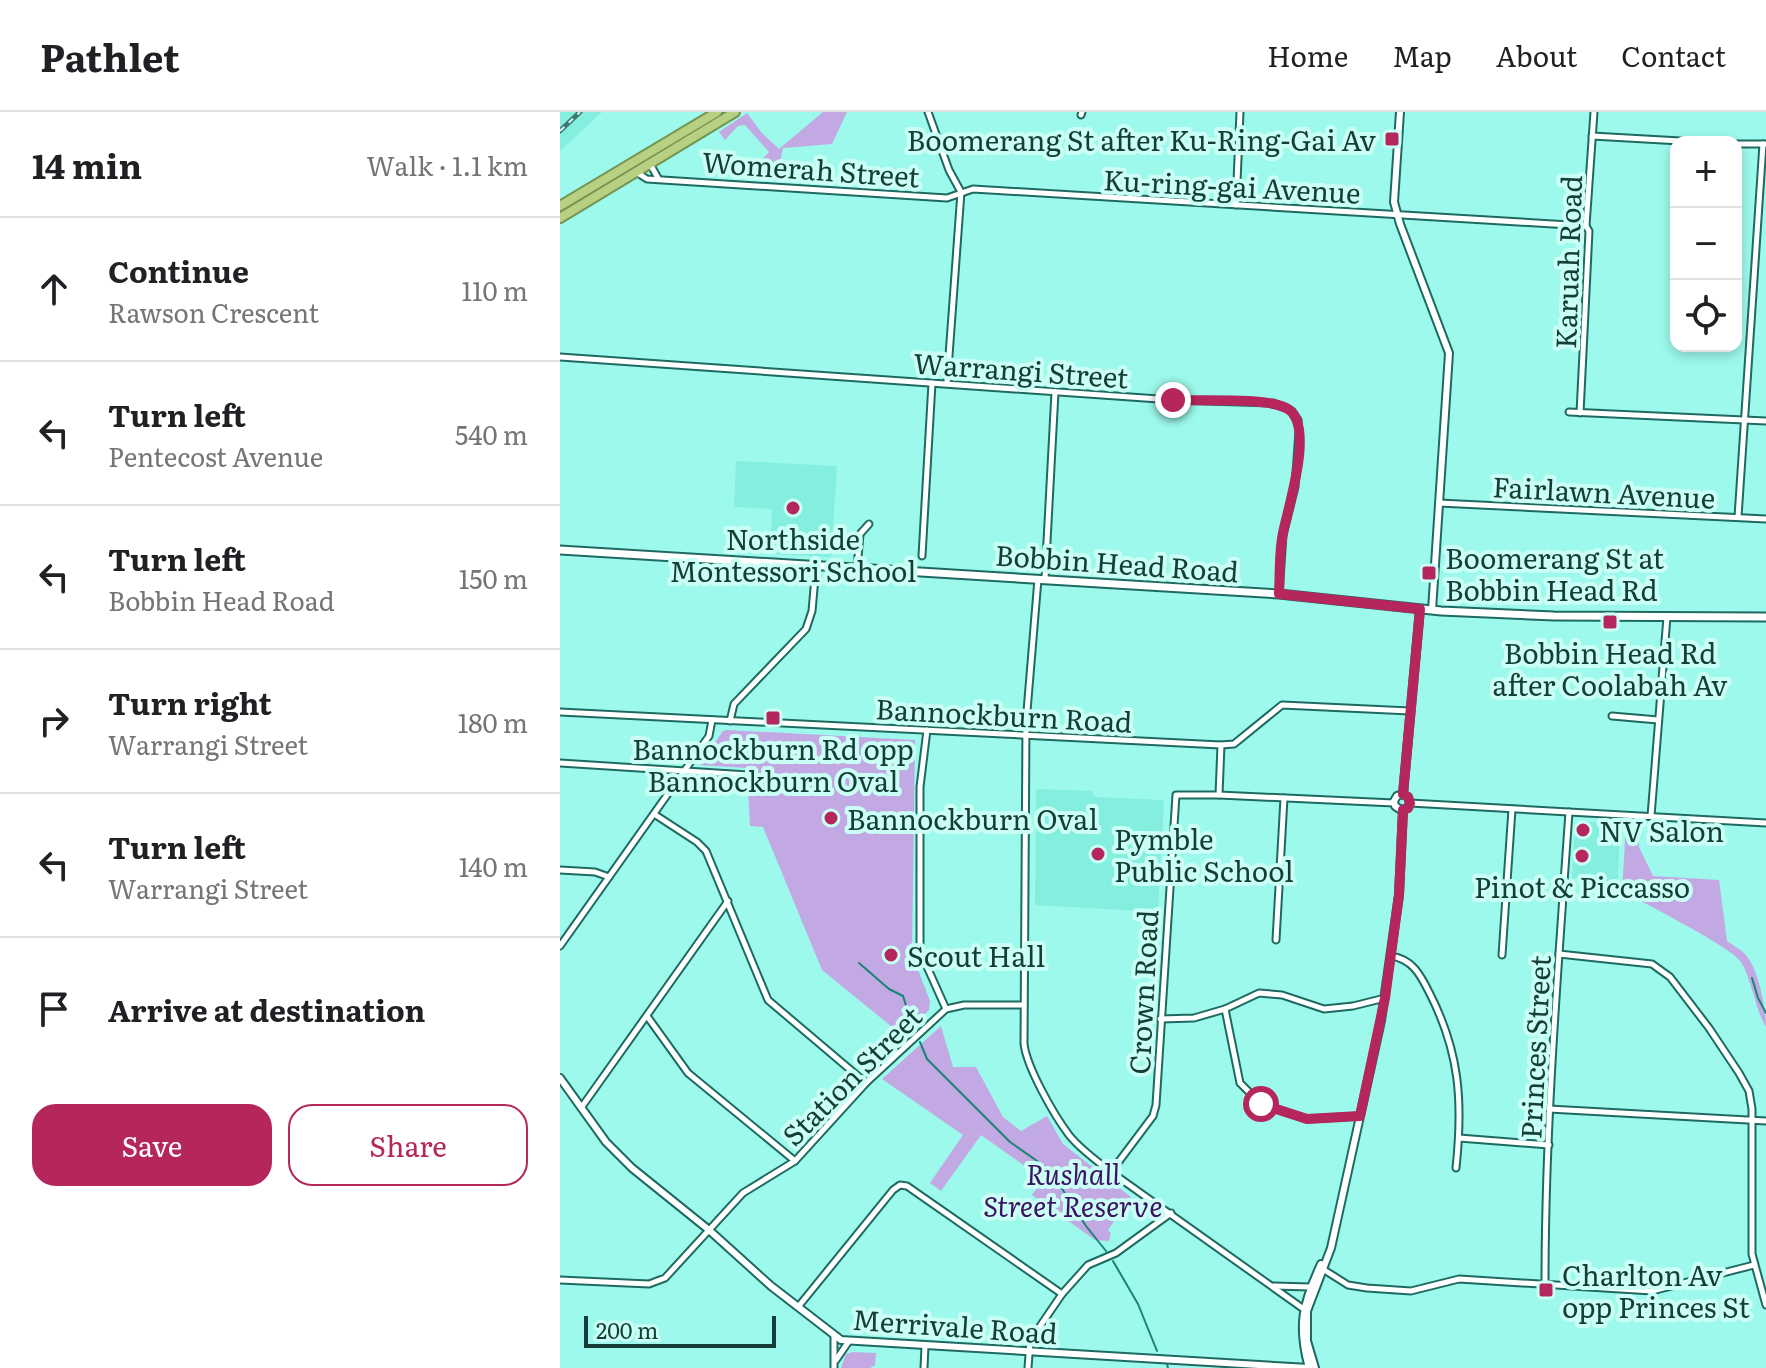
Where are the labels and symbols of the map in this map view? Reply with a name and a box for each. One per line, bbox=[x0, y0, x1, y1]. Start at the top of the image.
place label: Boomerang St after Ku-Ring-Gai Av bbox=[907, 118, 1376, 160]
marker: Boomerang St after Ku-Ring-Gai Av bbox=[1383, 130, 1401, 148]
street label: Womerah Street bbox=[701, 139, 922, 197]
street label: Ku-ring-gai Avenue bbox=[1102, 157, 1362, 213]
street label: Karuah Road bbox=[1543, 174, 1591, 350]
street label: Warrangi Street bbox=[912, 341, 1131, 398]
route end bbox=[1155, 382, 1191, 418]
street label: Fairlawn Avenue bbox=[1491, 464, 1717, 518]
marker: Northside Montessori School bbox=[784, 499, 802, 517]
place label: Northside Montessori School bbox=[670, 517, 916, 591]
street label: Bobbin Head Road bbox=[994, 533, 1240, 591]
place label: Boomerang St at Bobbin Head Rd bbox=[1445, 536, 1665, 610]
marker: Boomerang St at Bobbin Head Rd bbox=[1420, 564, 1438, 582]
marker: Bobbin Head Rd after Coolabah Av bbox=[1601, 613, 1619, 631]
place label: Bobbin Head Rd after Coolabah Av bbox=[1492, 631, 1728, 705]
street label: Bannockburn Road bbox=[875, 686, 1133, 742]
marker: Bannockburn Rd opp Bannockburn Oval bbox=[764, 709, 782, 727]
place label: Bannockburn Rd opp Bannockburn Oval bbox=[632, 727, 914, 801]
place label: Bannockburn Oval bbox=[847, 797, 1098, 839]
marker: Bannockburn Oval bbox=[822, 809, 840, 827]
place label: NV Salon bbox=[1599, 809, 1724, 851]
place label: Pymble Public School bbox=[1114, 817, 1294, 891]
marker: NV Salon bbox=[1574, 821, 1592, 839]
marker: Pymble Public School bbox=[1089, 845, 1107, 863]
marker: Pinot & Piccasso bbox=[1573, 847, 1591, 865]
place label: Pinot & Piccasso bbox=[1474, 865, 1690, 907]
street label: Crown Road bbox=[1117, 909, 1167, 1075]
place label: Scout Hall bbox=[907, 934, 1045, 976]
marker: Scout Hall bbox=[882, 946, 900, 964]
street label: Princes Street bbox=[1508, 953, 1560, 1140]
street label: Station Street bbox=[772, 995, 931, 1154]
route start bbox=[1243, 1086, 1279, 1122]
park label: Rushall Street Reserve bbox=[983, 1152, 1163, 1226]
place label: Charlton Av opp Princes St bbox=[1562, 1253, 1750, 1327]
marker: Charlton Av opp Princes St bbox=[1537, 1281, 1555, 1299]
street label: Merrivale Road bbox=[851, 1297, 1059, 1353]
scale bar bbox=[584, 1312, 776, 1348]

